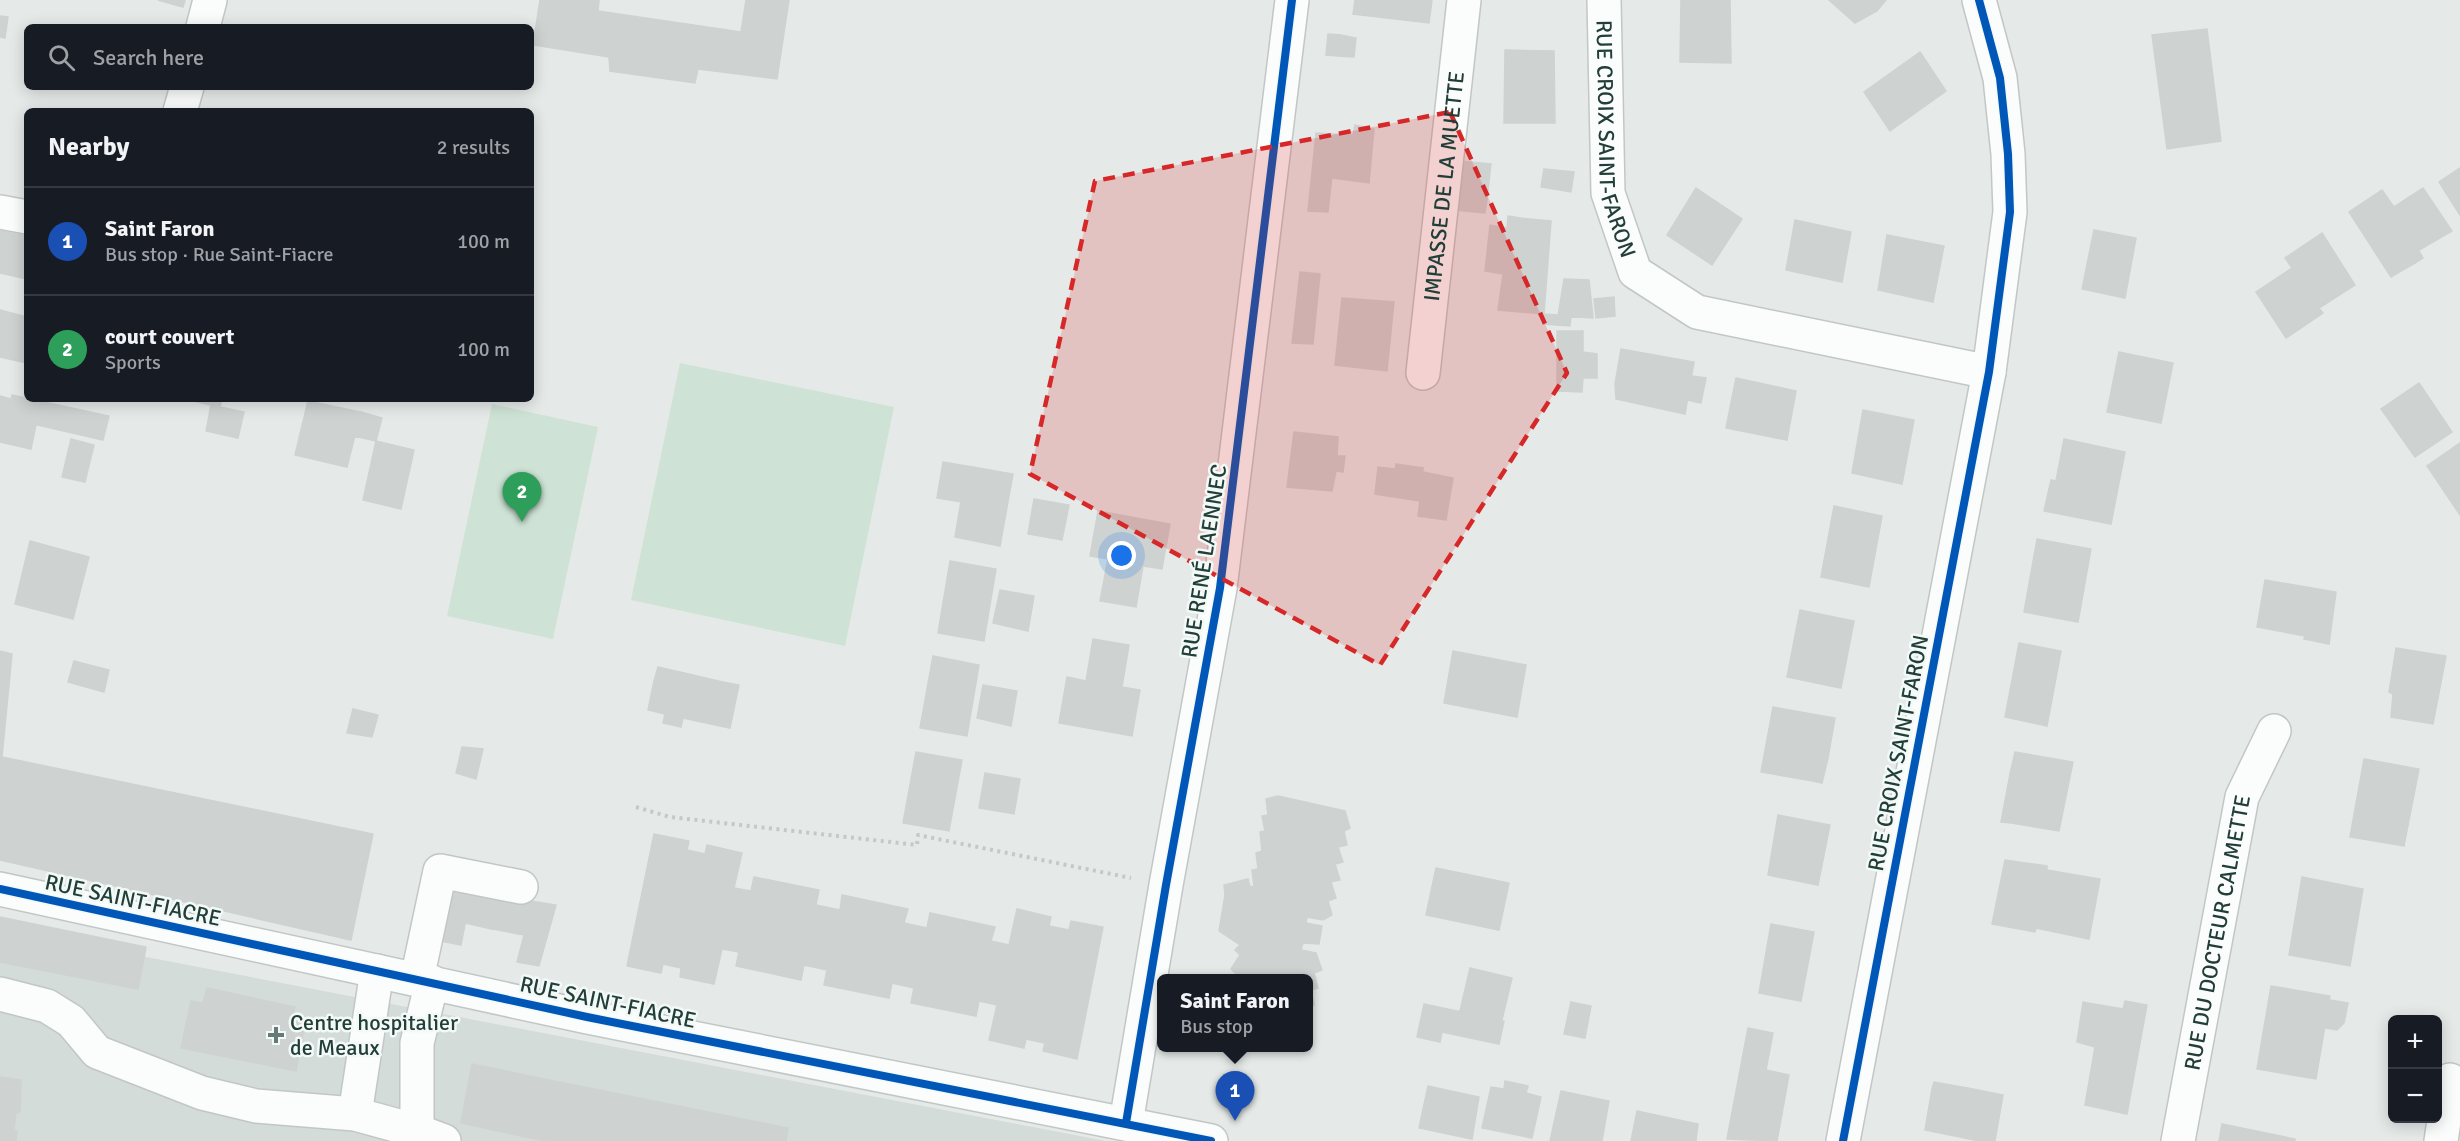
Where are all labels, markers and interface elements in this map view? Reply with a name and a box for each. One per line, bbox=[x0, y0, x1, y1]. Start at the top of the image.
street label: RUE CROIX SAINT-FARON bbox=[1591, 20, 1642, 261]
search box bbox=[24, 24, 534, 90]
icon: search bbox=[45, 41, 78, 74]
text: Search here bbox=[93, 44, 204, 71]
street label: IMPASSE DE LA MUETTE bbox=[1417, 70, 1470, 303]
text: Nearby bbox=[48, 131, 129, 163]
text: 2 results bbox=[437, 135, 510, 160]
text: Saint Faron bbox=[105, 215, 214, 242]
text: 1 bbox=[62, 229, 73, 254]
text: 100 m bbox=[457, 229, 510, 254]
text: Bus stop · Rue Saint-Fiacre bbox=[105, 242, 333, 267]
text: court couvert bbox=[105, 323, 234, 350]
text: 2 bbox=[62, 337, 73, 362]
text: 100 m bbox=[457, 337, 510, 362]
text: Sports bbox=[105, 350, 161, 375]
street label: RUE RENÉ LAENNEC bbox=[1175, 462, 1233, 660]
pin: 2 bbox=[502, 472, 542, 522]
your location bbox=[1107, 541, 1136, 570]
street label: RUE CROIX SAINT-FARON bbox=[1862, 633, 1934, 873]
street label: RUE DU DOCTEUR CALMETTE bbox=[2178, 793, 2256, 1073]
street label: RUE SAINT-FIACRE bbox=[42, 868, 224, 932]
street label: RUE SAINT-FIACRE bbox=[517, 970, 699, 1034]
popup bbox=[1157, 974, 1313, 1052]
text: Saint Faron bbox=[1180, 987, 1290, 1014]
place label: Centre hospitalier de Meaux bbox=[290, 1009, 458, 1061]
text: Bus stop bbox=[1180, 1014, 1253, 1039]
map controls bbox=[2388, 1015, 2442, 1123]
button: + bbox=[2388, 1015, 2442, 1069]
marker: Centre hospitalier de Meaux bbox=[267, 1026, 285, 1044]
button: − bbox=[2388, 1069, 2442, 1123]
pin: 1 bbox=[1216, 1072, 1254, 1121]

